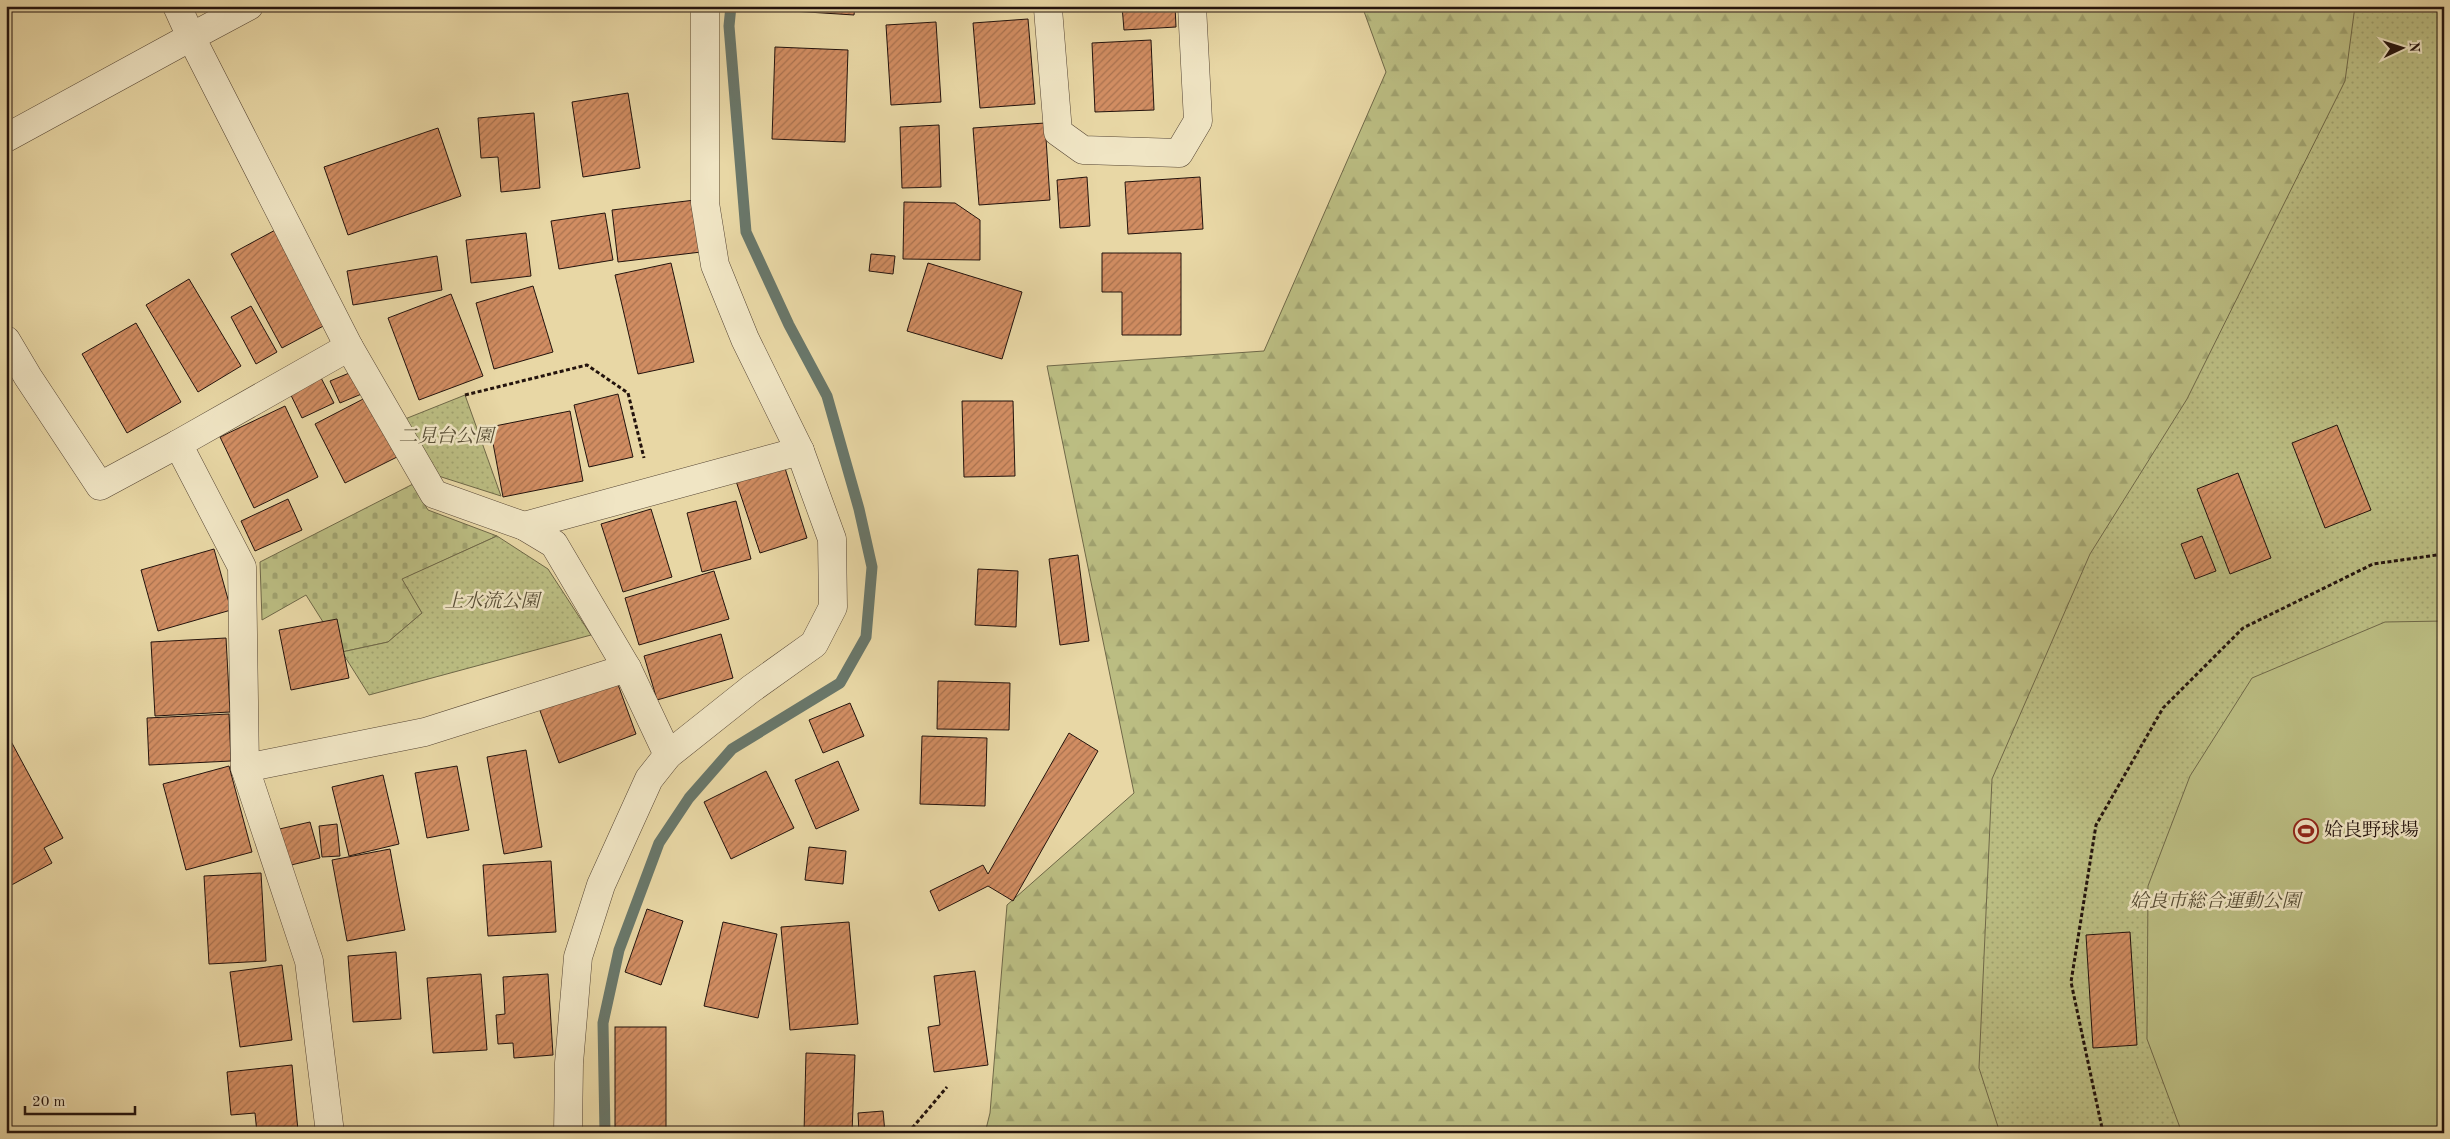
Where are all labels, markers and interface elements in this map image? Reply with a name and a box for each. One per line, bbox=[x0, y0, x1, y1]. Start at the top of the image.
north arrow bbox=[2378, 22, 2428, 72]
text: N bbox=[2407, 41, 2421, 53]
park label: 二見台公園 bbox=[398, 425, 496, 447]
park label: 上水流公園 bbox=[444, 591, 542, 612]
sports icon: 姶良野球場 bbox=[2293, 818, 2319, 844]
place label: 姶良野球場 bbox=[2324, 820, 2419, 841]
park label: 姶良市総合運動公園 bbox=[2129, 890, 2303, 912]
scale bar bbox=[25, 1084, 135, 1116]
text: 20 m bbox=[32, 1095, 66, 1110]

